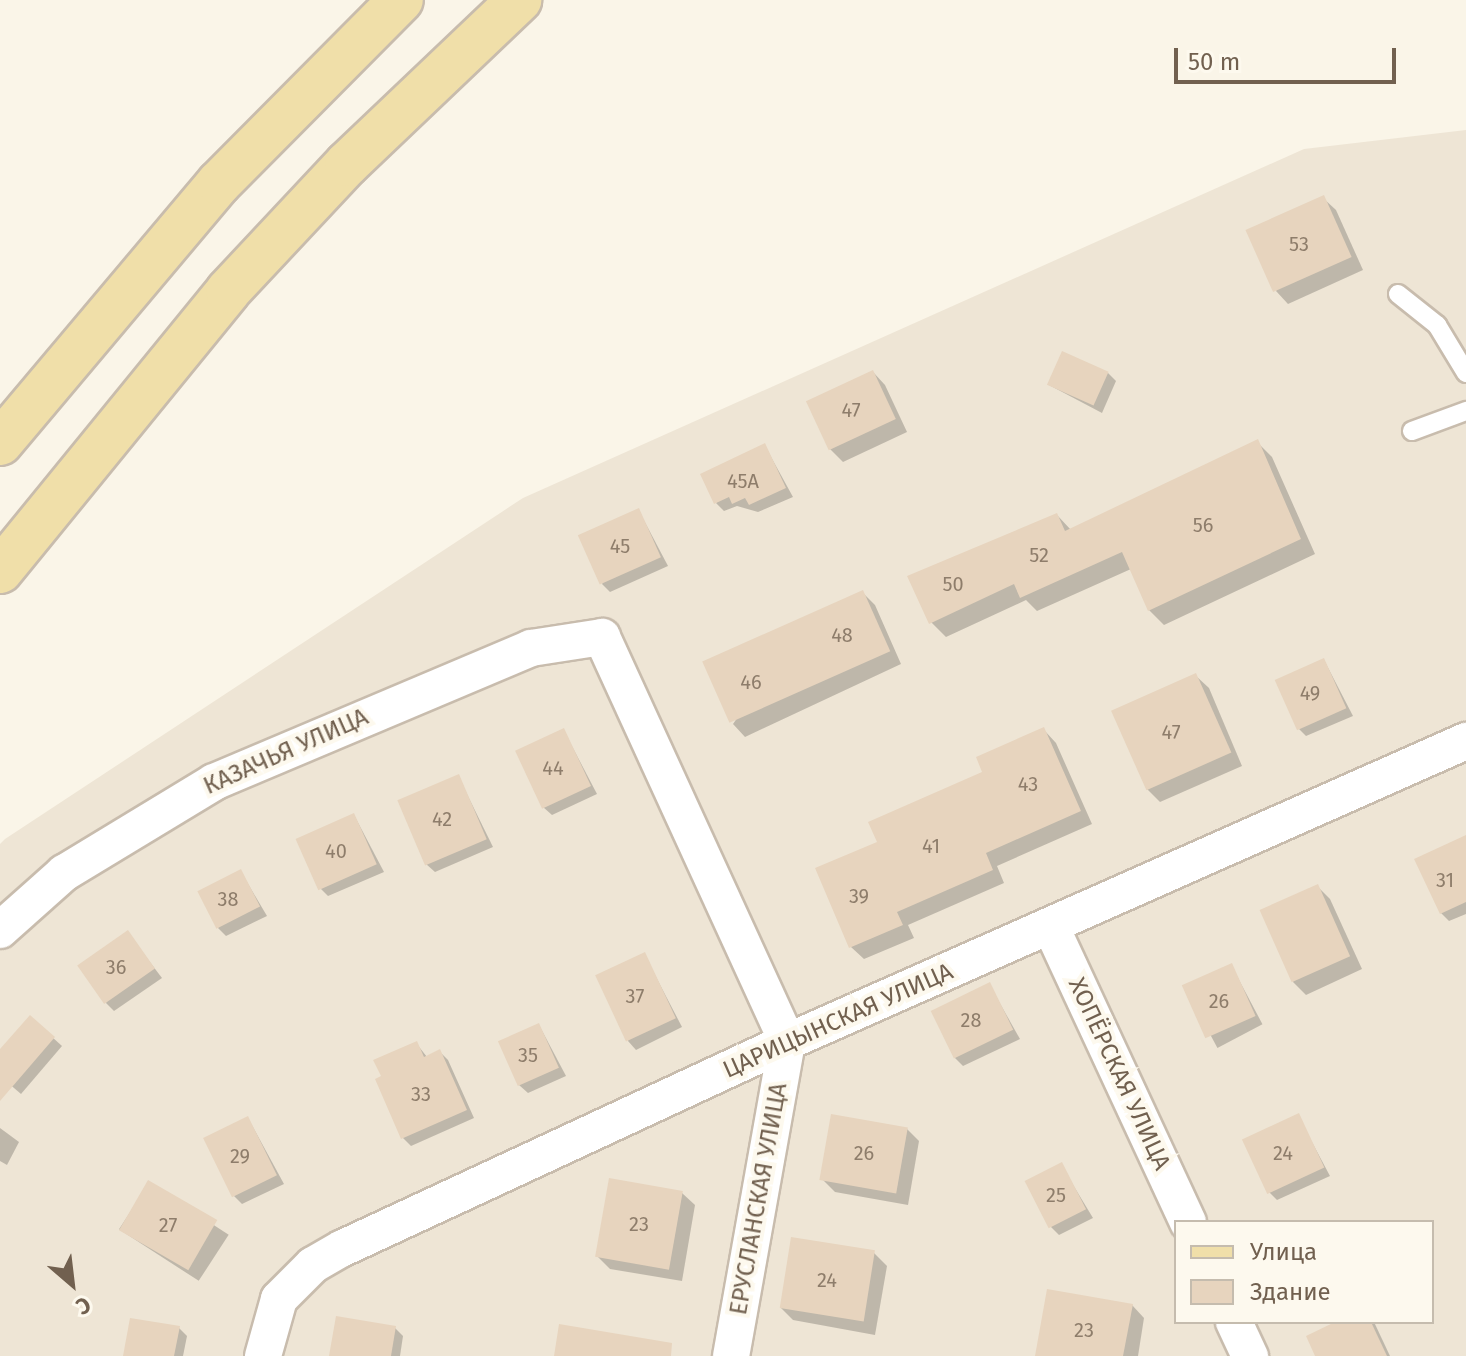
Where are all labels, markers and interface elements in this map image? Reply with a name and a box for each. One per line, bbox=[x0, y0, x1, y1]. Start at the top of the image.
scale bar bbox=[1178, 32, 1400, 82]
text: 50 m bbox=[1188, 48, 1240, 76]
house number: 53 bbox=[1289, 232, 1309, 256]
house number: 47 bbox=[841, 398, 861, 422]
house number: 45А bbox=[727, 469, 759, 493]
house number: 56 bbox=[1193, 513, 1213, 537]
house number: 45 bbox=[610, 534, 630, 558]
house number: 52 bbox=[1029, 543, 1049, 567]
house number: 50 bbox=[942, 572, 964, 596]
house number: 48 bbox=[831, 623, 853, 647]
house number: 46 bbox=[740, 670, 762, 694]
house number: 49 bbox=[1300, 681, 1320, 705]
street label: КАЗАЧЬЯ УЛИЦА bbox=[199, 703, 373, 801]
house number: 47 bbox=[1161, 720, 1181, 744]
house number: 44 bbox=[542, 756, 564, 780]
house number: 43 bbox=[1018, 772, 1038, 796]
house number: 42 bbox=[432, 807, 452, 831]
house number: 41 bbox=[922, 834, 940, 858]
house number: 40 bbox=[325, 839, 347, 863]
house number: 31 bbox=[1436, 868, 1454, 892]
house number: 39 bbox=[849, 884, 869, 908]
house number: 38 bbox=[218, 887, 238, 911]
house number: 36 bbox=[106, 955, 126, 979]
street label: ЦАРИЦЫНСКАЯ УЛИЦА bbox=[719, 957, 957, 1085]
street label: ХОПЁРСКАЯ УЛИЦА bbox=[1062, 973, 1176, 1175]
house number: 37 bbox=[626, 984, 644, 1008]
house number: 26 bbox=[1209, 989, 1229, 1013]
house number: 28 bbox=[961, 1008, 981, 1032]
house number: 35 bbox=[518, 1043, 538, 1067]
street label: ЕРУСЛАНСКАЯ УЛИЦА bbox=[724, 1081, 794, 1317]
house number: 33 bbox=[411, 1082, 431, 1106]
house number: 26 bbox=[854, 1141, 874, 1165]
house number: 24 bbox=[1273, 1141, 1293, 1165]
house number: 29 bbox=[230, 1144, 250, 1168]
house number: 25 bbox=[1046, 1183, 1066, 1207]
house number: 23 bbox=[629, 1212, 649, 1236]
house number: 27 bbox=[159, 1213, 177, 1237]
legend bbox=[1174, 1220, 1434, 1324]
text: Улица bbox=[1250, 1238, 1317, 1266]
north arrow bbox=[32, 1244, 112, 1324]
house number: 24 bbox=[817, 1268, 837, 1292]
text: Здание bbox=[1250, 1278, 1331, 1306]
text: С bbox=[72, 1291, 95, 1321]
house number: 23 bbox=[1074, 1318, 1094, 1342]

